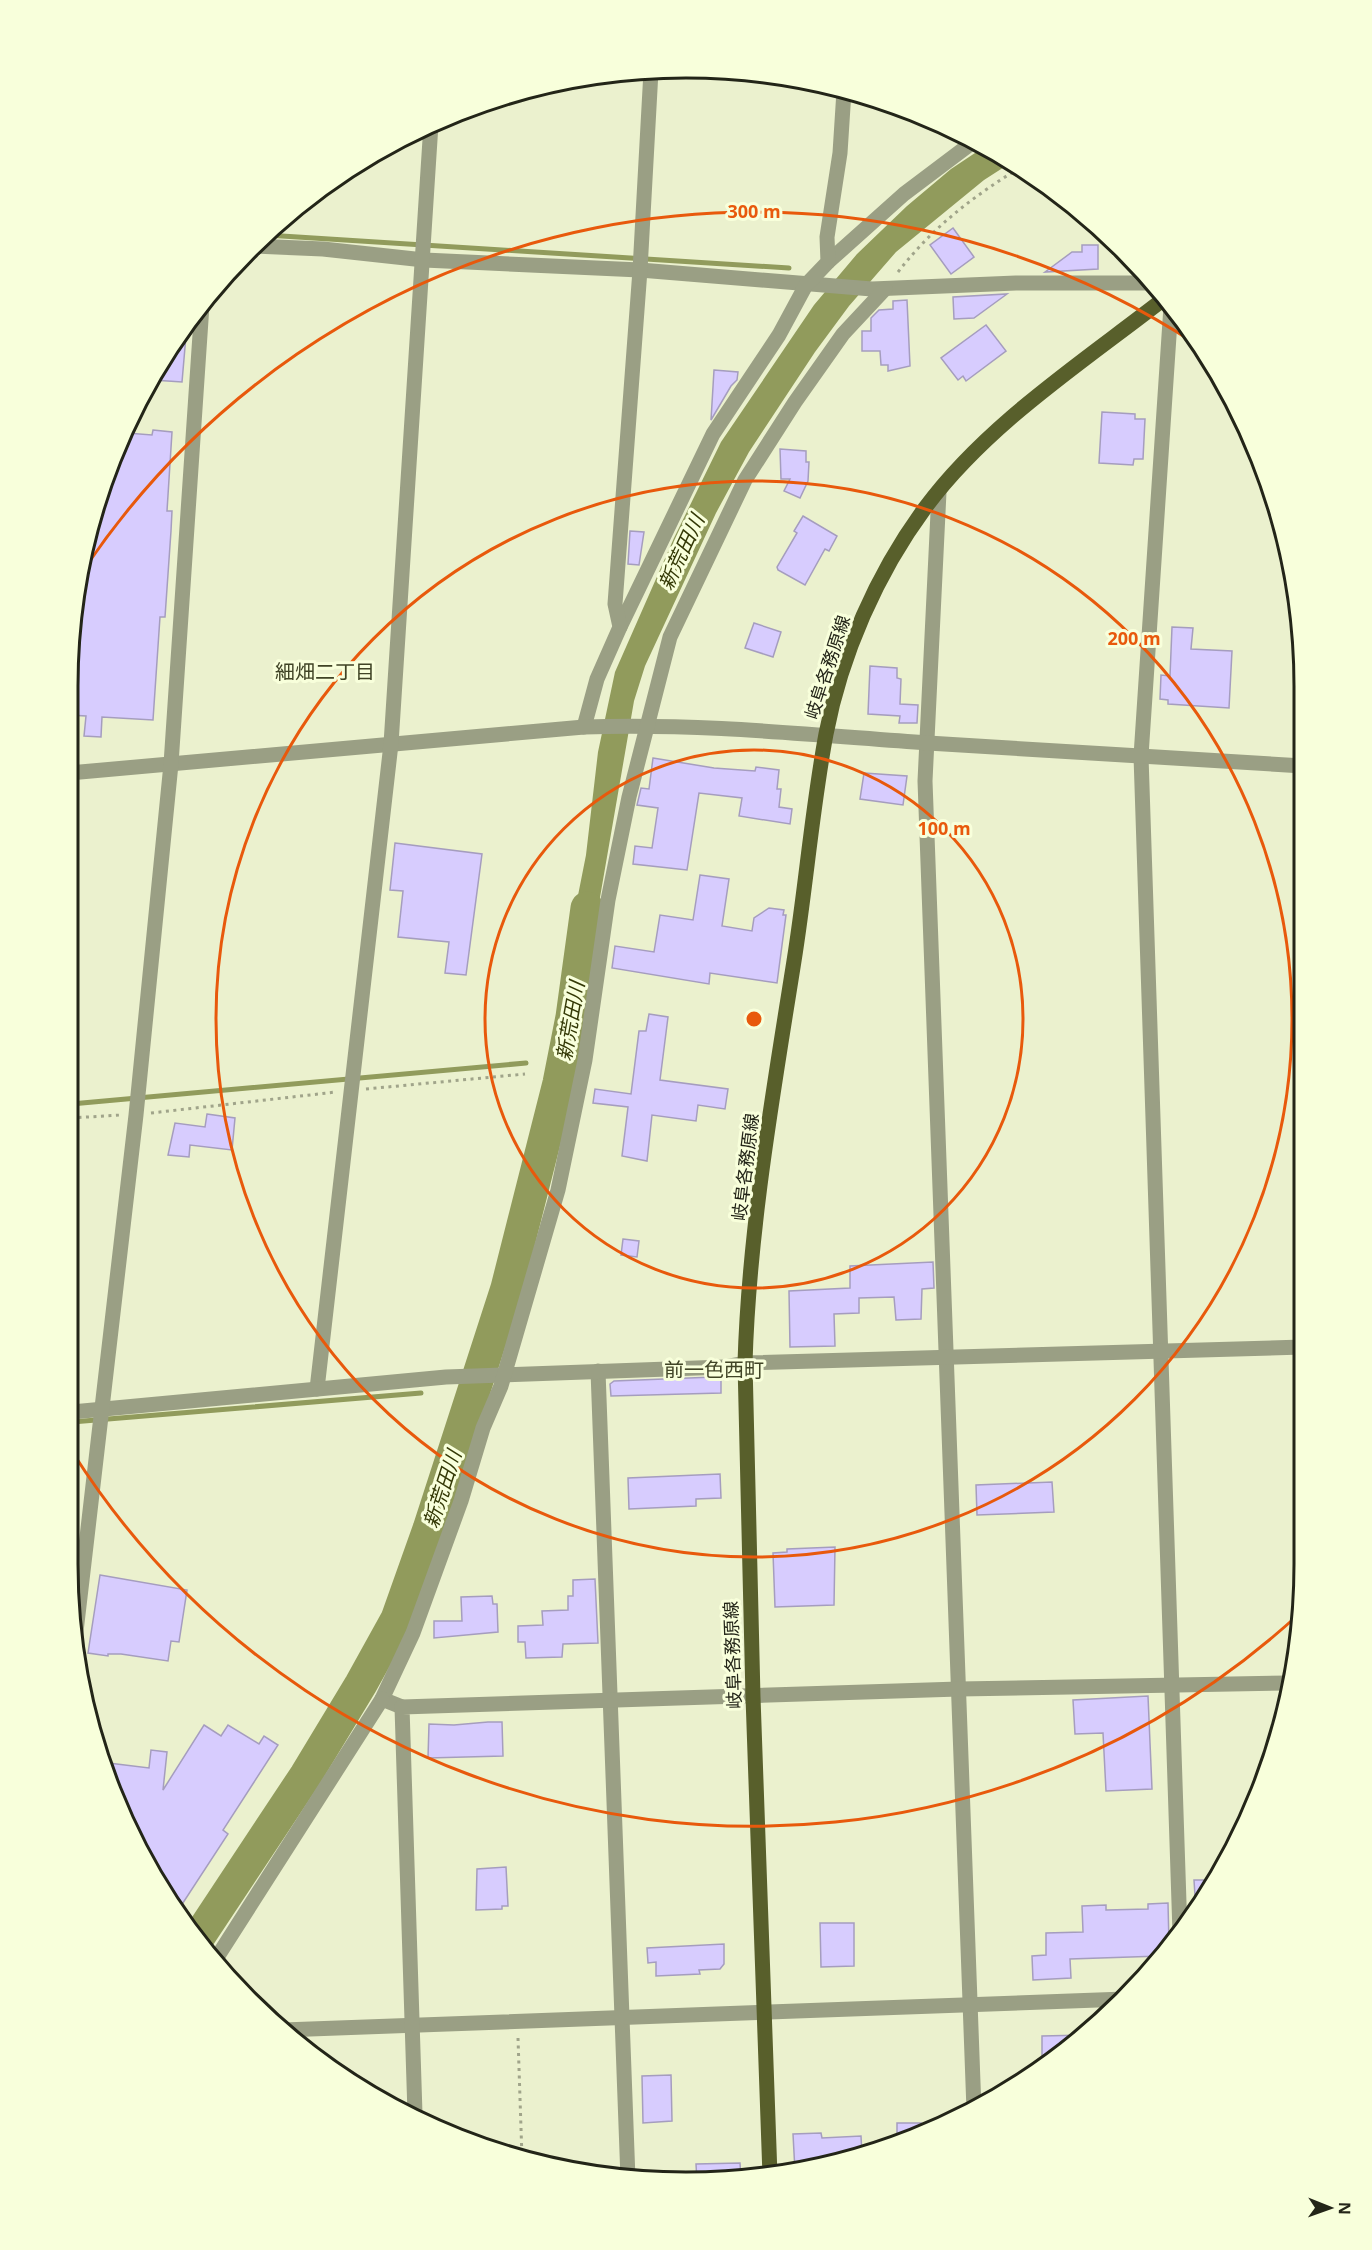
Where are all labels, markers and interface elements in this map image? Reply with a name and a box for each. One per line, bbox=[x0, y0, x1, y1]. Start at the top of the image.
text: 300 m bbox=[727, 199, 781, 223]
water label: 新荒田川 bbox=[652, 508, 711, 594]
street label: 岐阜各務原線 bbox=[799, 612, 855, 722]
text: 200 m bbox=[1107, 626, 1161, 650]
district label: 細畑二丁目 bbox=[275, 658, 375, 685]
text: 100 m bbox=[917, 816, 971, 840]
water label: 新荒田川 bbox=[550, 977, 591, 1063]
centre of rings bbox=[744, 1009, 764, 1029]
street label: 岐阜各務原線 bbox=[727, 1112, 763, 1222]
district label: 前一色西町 bbox=[664, 1356, 764, 1383]
water label: 新荒田川 bbox=[417, 1445, 468, 1531]
street label: 岐阜各務原線 bbox=[718, 1601, 746, 1709]
north arrow bbox=[1300, 2178, 1360, 2238]
text: N bbox=[1334, 2202, 1356, 2215]

